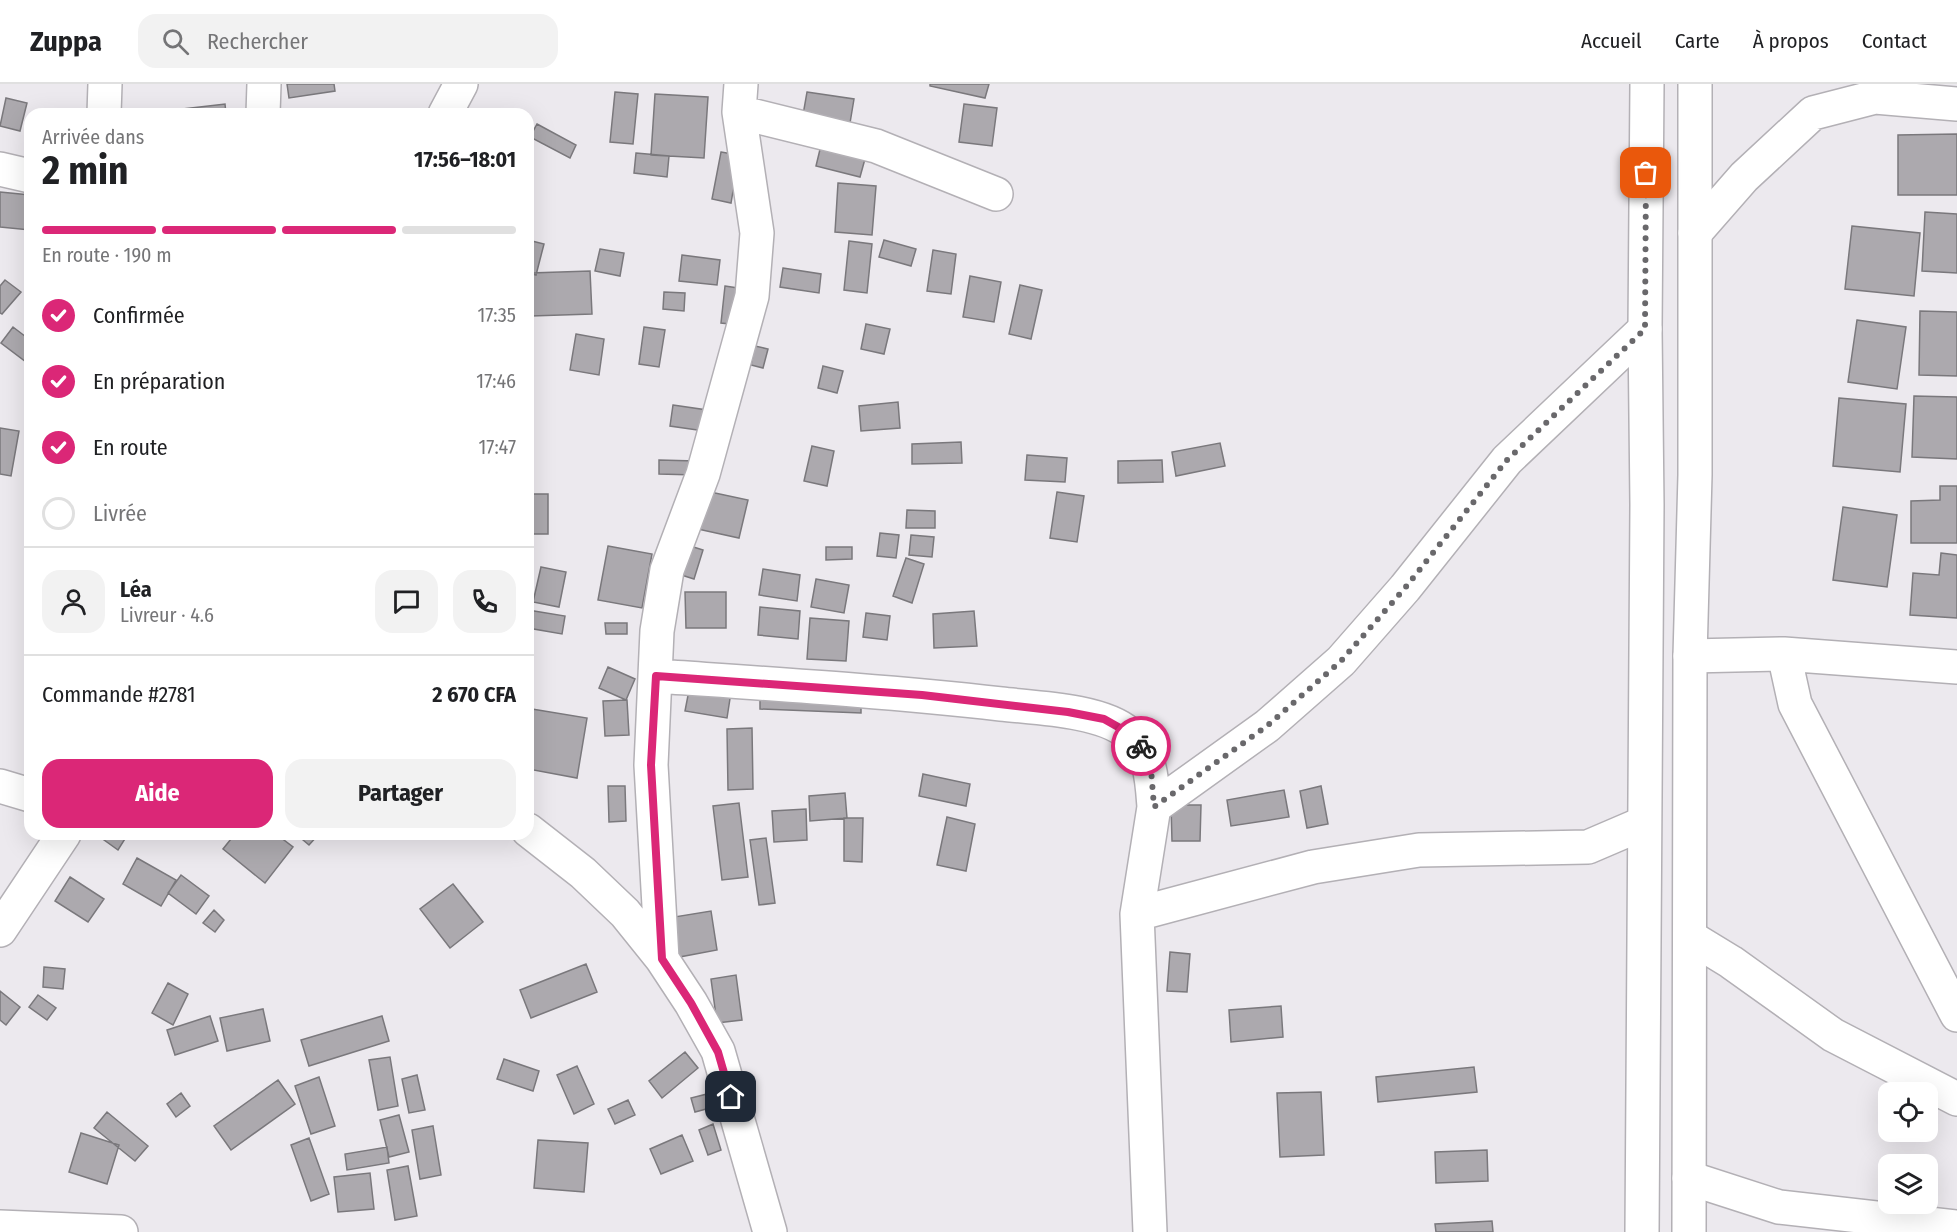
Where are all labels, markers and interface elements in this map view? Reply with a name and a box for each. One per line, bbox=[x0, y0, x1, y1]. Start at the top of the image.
search box bbox=[138, 14, 558, 68]
text: Zuppa bbox=[30, 25, 102, 58]
icon: search bbox=[159, 25, 192, 58]
text: Rechercher bbox=[207, 28, 308, 55]
text: Accueil bbox=[1581, 28, 1642, 54]
text: Carte bbox=[1675, 28, 1720, 54]
text: À propos bbox=[1753, 28, 1829, 54]
text: Contact bbox=[1862, 28, 1927, 54]
text: Arrivée dans bbox=[42, 125, 144, 149]
text: 17:56–18:01 bbox=[414, 146, 516, 173]
pin bbox=[1620, 147, 1671, 198]
text: 2 min bbox=[42, 148, 128, 194]
icon: bag bbox=[1629, 156, 1662, 189]
text: En route · 190 m bbox=[42, 243, 172, 267]
icon: check bbox=[42, 299, 75, 332]
text: Confirmée bbox=[93, 302, 185, 329]
text: 17:35 bbox=[477, 303, 516, 327]
icon: check bbox=[42, 365, 75, 398]
text: En préparation bbox=[93, 368, 225, 395]
text: 17:46 bbox=[476, 369, 516, 393]
icon: check bbox=[42, 431, 75, 464]
text: En route bbox=[93, 434, 168, 461]
text: 17:47 bbox=[479, 435, 516, 459]
text: Livrée bbox=[93, 500, 147, 527]
button: person bbox=[42, 570, 105, 633]
button: chat bbox=[375, 570, 438, 633]
button: phone bbox=[453, 570, 516, 633]
text: Léa bbox=[120, 576, 152, 603]
text: Livreur · 4.6 bbox=[120, 603, 214, 627]
text: Commande #2781 bbox=[42, 681, 196, 708]
text: 2 670 CFA bbox=[432, 681, 516, 708]
courier bbox=[1111, 716, 1171, 776]
icon: bike bbox=[1125, 730, 1158, 763]
button: Aide bbox=[42, 759, 273, 828]
button: Partager bbox=[285, 759, 516, 828]
pin bbox=[705, 1071, 756, 1122]
icon: home bbox=[714, 1080, 747, 1113]
map controls bbox=[1878, 1082, 1938, 1214]
button: locate bbox=[1878, 1082, 1938, 1142]
button: layers bbox=[1878, 1154, 1938, 1214]

